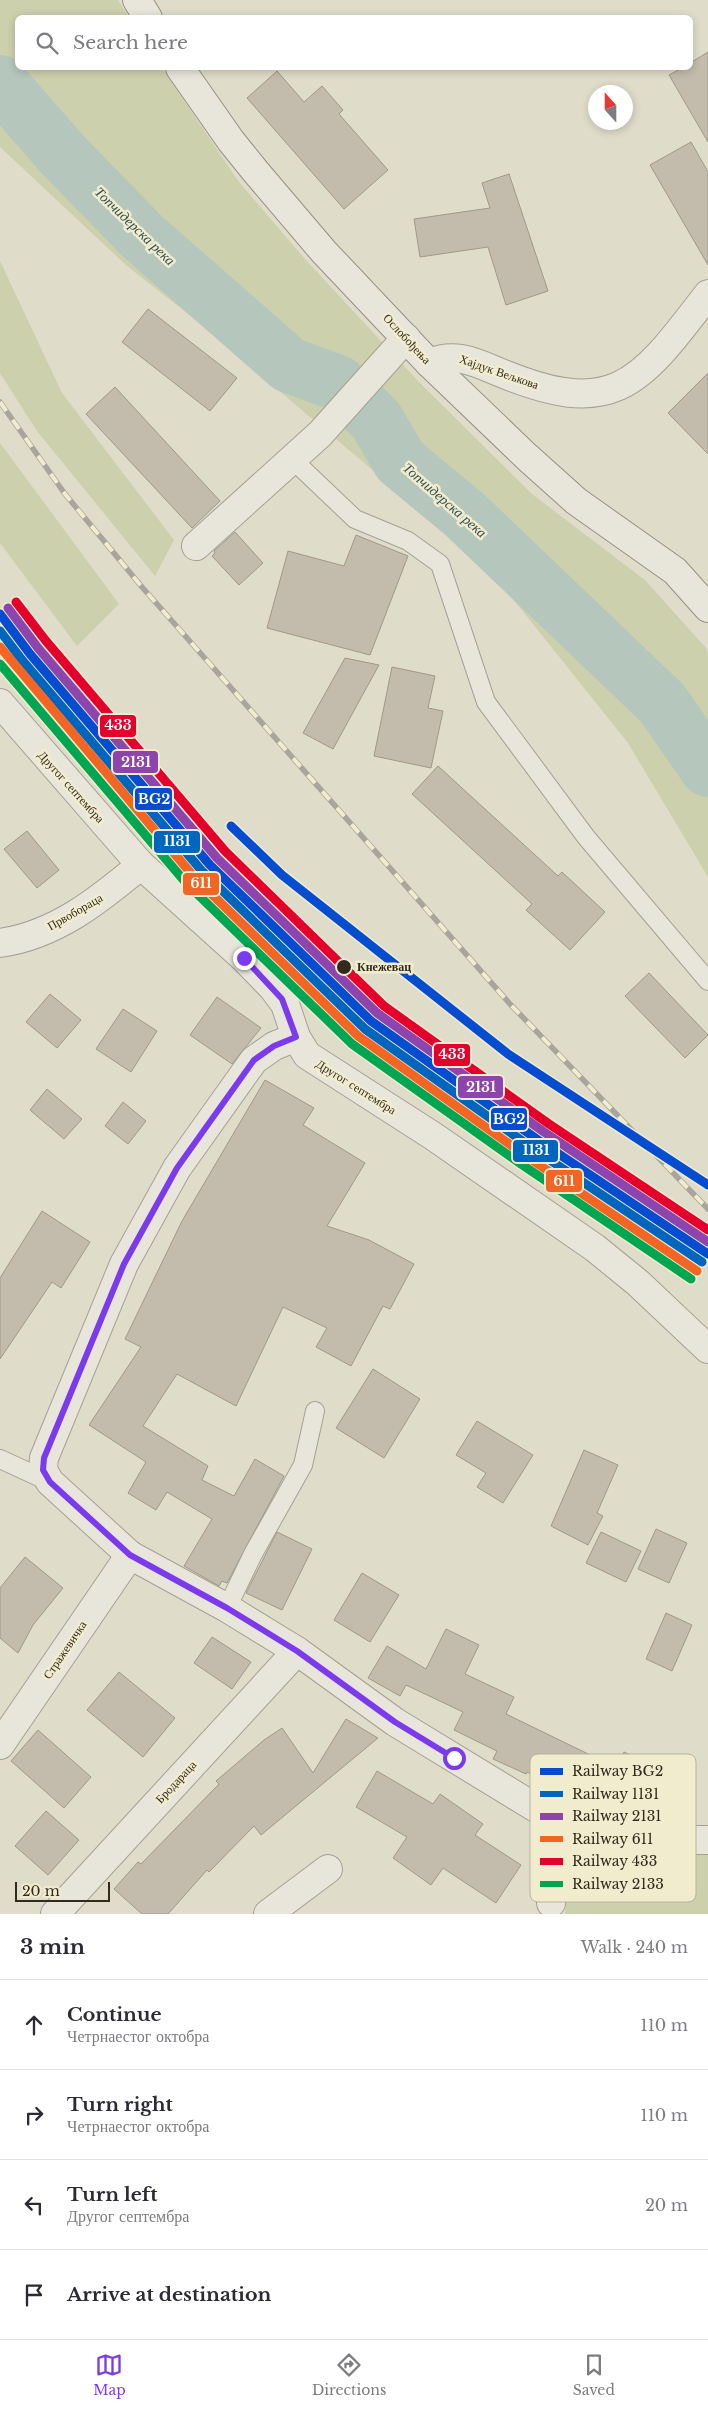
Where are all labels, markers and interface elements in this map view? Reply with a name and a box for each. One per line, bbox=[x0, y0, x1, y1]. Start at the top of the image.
search box bbox=[15, 15, 693, 70]
icon: search bbox=[33, 29, 61, 57]
text: Search here bbox=[73, 31, 188, 54]
north arrow bbox=[588, 85, 633, 130]
water label: Топчидерска река bbox=[91, 183, 179, 269]
street label: Ослобођења bbox=[380, 310, 435, 367]
street label: Хајдук Вељкова bbox=[458, 351, 541, 392]
water label: Топчидерска река bbox=[399, 459, 491, 541]
line badge: 433 bbox=[99, 714, 137, 738]
text: 433 bbox=[104, 716, 132, 734]
street label: Другог септембра bbox=[35, 748, 108, 826]
line badge: 2131 bbox=[112, 750, 159, 774]
text: 2131 bbox=[121, 753, 151, 771]
line badge: BG2 bbox=[134, 787, 173, 811]
text: BG2 bbox=[138, 790, 170, 808]
line badge: 1131 bbox=[153, 830, 201, 854]
text: 1131 bbox=[163, 832, 191, 850]
line badge: 611 bbox=[182, 872, 220, 896]
text: 611 bbox=[190, 874, 212, 892]
street label: Првобораца bbox=[44, 889, 106, 933]
route end bbox=[233, 947, 256, 970]
marker: Кнежевац bbox=[335, 958, 353, 976]
place label: Кнежевац bbox=[357, 959, 411, 974]
line badge: 433 bbox=[433, 1043, 471, 1067]
text: 433 bbox=[438, 1045, 466, 1063]
street label: Другог септембра bbox=[313, 1056, 400, 1118]
line badge: 2131 bbox=[457, 1075, 504, 1099]
text: 2131 bbox=[466, 1078, 496, 1096]
line badge: BG2 bbox=[490, 1107, 528, 1131]
text: BG2 bbox=[493, 1110, 525, 1128]
line badge: 1131 bbox=[512, 1139, 559, 1163]
text: 1131 bbox=[522, 1141, 550, 1159]
line badge: 611 bbox=[545, 1169, 583, 1193]
text: 611 bbox=[553, 1172, 575, 1190]
street label: Стражевичка bbox=[40, 1617, 90, 1682]
route start bbox=[443, 1747, 466, 1770]
legend bbox=[530, 1754, 696, 1902]
street label: Бродараца bbox=[152, 1757, 200, 1806]
text: Railway BG2 bbox=[572, 1762, 663, 1780]
text: Railway 1131 bbox=[572, 1785, 659, 1803]
text: Railway 2131 bbox=[572, 1807, 662, 1825]
text: Railway 611 bbox=[572, 1830, 653, 1848]
text: Railway 433 bbox=[572, 1852, 657, 1870]
text: Railway 2133 bbox=[572, 1875, 664, 1893]
scale bar bbox=[15, 1879, 110, 1902]
text: 20 m bbox=[22, 1882, 60, 1900]
text: 3 min bbox=[20, 1934, 85, 1960]
text: Walk · 240 m bbox=[581, 1937, 688, 1957]
text: Continue bbox=[67, 2003, 162, 2026]
icon: ahead bbox=[20, 2011, 48, 2039]
text: 110 m bbox=[641, 2015, 688, 2035]
text: Четрнаестог октобра bbox=[67, 2026, 209, 2046]
text: Turn right bbox=[67, 2093, 173, 2116]
icon: right bbox=[20, 2101, 48, 2129]
text: 110 m bbox=[641, 2105, 688, 2125]
text: Четрнаестог октобра bbox=[67, 2116, 209, 2136]
text: Turn left bbox=[67, 2183, 158, 2206]
icon: left bbox=[20, 2191, 48, 2219]
text: 20 m bbox=[645, 2195, 688, 2215]
text: Другог септембра bbox=[67, 2206, 189, 2226]
icon: arrive bbox=[20, 2281, 48, 2309]
text: Arrive at destination bbox=[67, 2283, 271, 2306]
tab: Map bbox=[93, 2351, 126, 2399]
tab: Directions bbox=[312, 2351, 386, 2399]
tab: Saved bbox=[573, 2351, 615, 2399]

